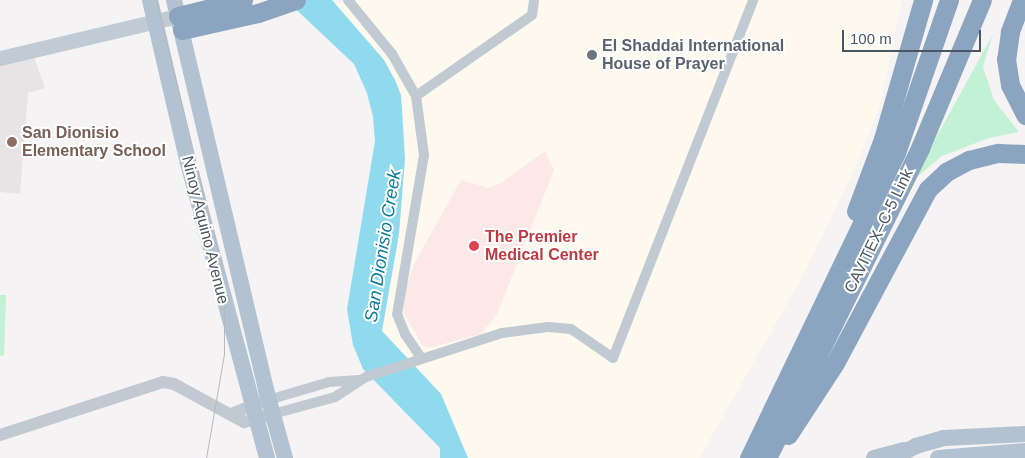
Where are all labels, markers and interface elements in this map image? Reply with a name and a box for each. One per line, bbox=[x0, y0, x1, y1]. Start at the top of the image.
scale bar bbox=[845, 20, 984, 52]
text: 100 m bbox=[850, 30, 892, 47]
place label: El Shaddai International House of Prayer bbox=[602, 36, 784, 74]
marker: El Shaddai International House of Prayer bbox=[586, 49, 598, 61]
place label: San Dionisio Elementary School bbox=[22, 123, 166, 161]
marker: San Dionisio Elementary School bbox=[6, 136, 18, 148]
street label: Ninoy Aquino Avenue bbox=[177, 153, 233, 307]
street label: CAVITEX–C-5 Link bbox=[841, 166, 917, 296]
water label: San Dionisio Creek bbox=[360, 168, 406, 324]
place label: The Premier Medical Center bbox=[485, 227, 599, 265]
marker: The Premier Medical Center bbox=[467, 239, 481, 253]

